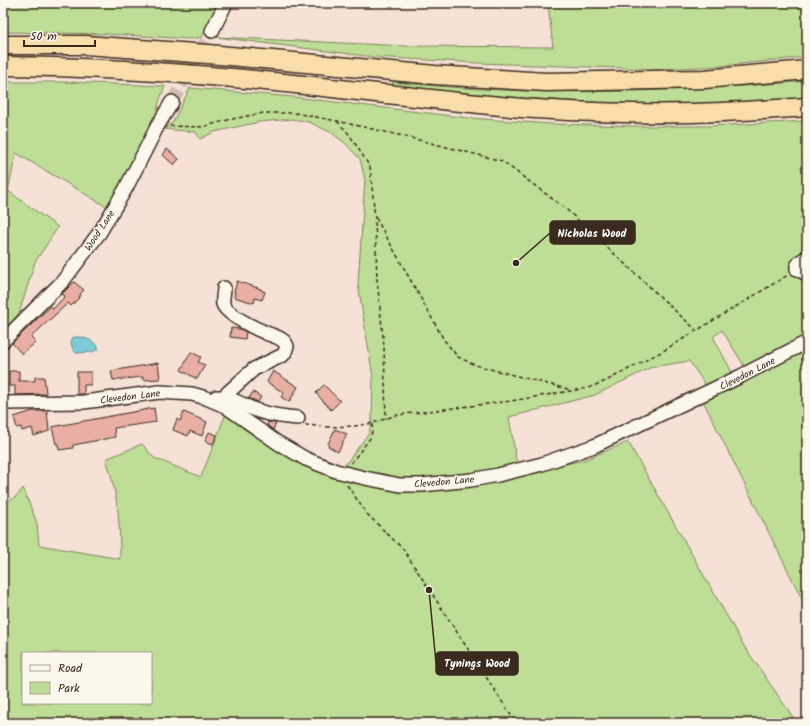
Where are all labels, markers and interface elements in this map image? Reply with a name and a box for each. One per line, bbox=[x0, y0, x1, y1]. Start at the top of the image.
scale bar bbox=[24, 22, 95, 48]
text: 50 m bbox=[30, 27, 57, 46]
street label: Wood Lane bbox=[81, 207, 119, 254]
callout: Nicholas Wood bbox=[550, 221, 635, 244]
text: Nicholas Wood bbox=[558, 225, 628, 243]
street label: Clevedon Lane bbox=[717, 353, 778, 395]
street label: Clevedon Lane bbox=[99, 385, 162, 409]
street label: Clevedon Lane bbox=[413, 471, 475, 493]
legend bbox=[22, 652, 152, 704]
callout: Tynings Wood bbox=[436, 652, 518, 675]
text: Tynings Wood bbox=[444, 655, 511, 673]
text: Road bbox=[58, 659, 83, 678]
text: Park bbox=[58, 679, 80, 698]

